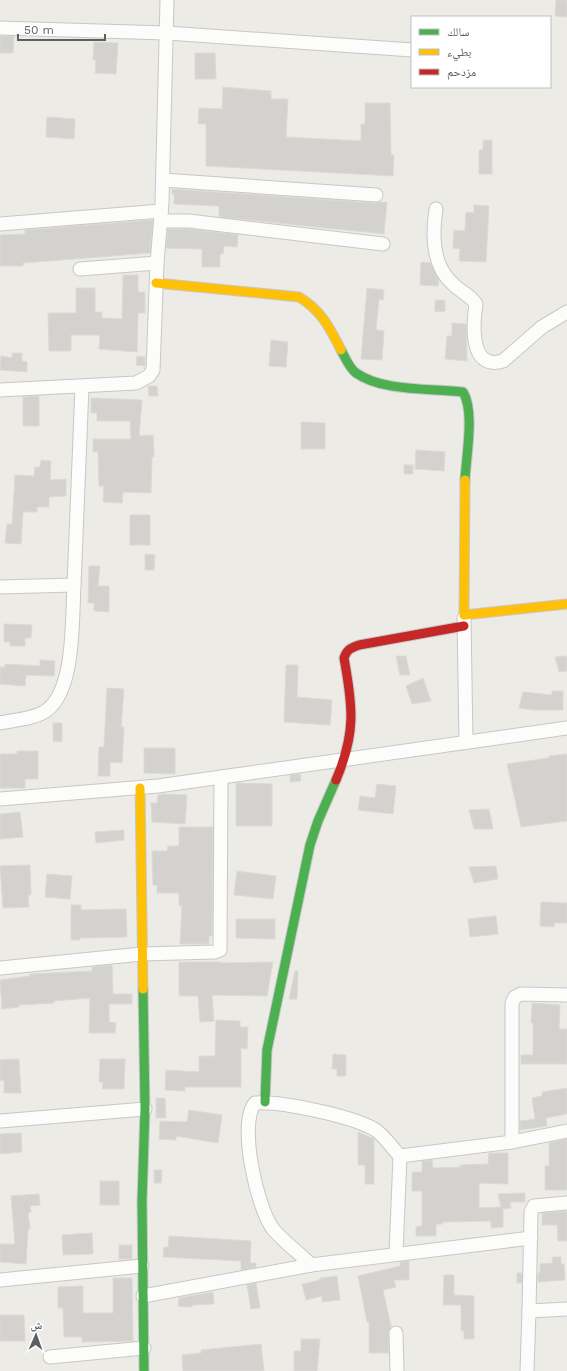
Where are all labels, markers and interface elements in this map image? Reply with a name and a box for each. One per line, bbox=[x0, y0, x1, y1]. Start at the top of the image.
scale bar bbox=[18, 16, 105, 42]
legend bbox=[411, 16, 551, 88]
text: 50 m bbox=[24, 23, 54, 37]
text: سالك bbox=[447, 25, 469, 39]
text: بطيء bbox=[447, 45, 471, 62]
text: مزدحم bbox=[447, 65, 476, 80]
north arrow bbox=[16, 1315, 56, 1355]
text: ش bbox=[30, 1319, 43, 1333]

